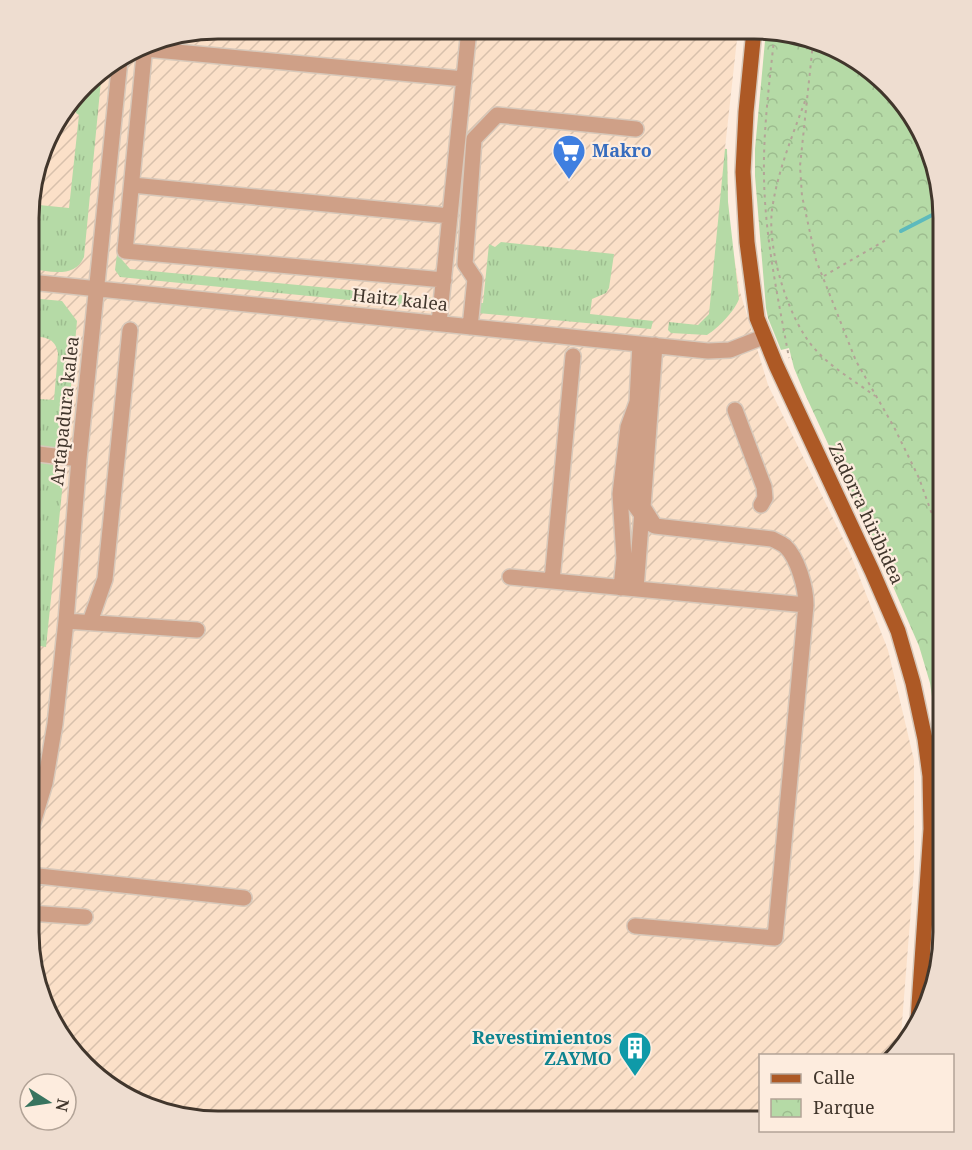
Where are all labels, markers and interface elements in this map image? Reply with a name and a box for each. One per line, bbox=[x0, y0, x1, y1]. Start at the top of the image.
supermarket icon: Makro bbox=[551, 133, 587, 180]
place label: Makro bbox=[592, 138, 652, 162]
street label: Haitz kalea bbox=[351, 282, 449, 316]
street label: Artapadura kalea bbox=[44, 335, 84, 487]
street label: Zadorra hiribidea bbox=[824, 439, 910, 588]
place label: Revestimientos ZAYMO bbox=[472, 1025, 612, 1070]
building icon: Revestimientos ZAYMO bbox=[617, 1030, 653, 1077]
legend bbox=[759, 1054, 954, 1132]
text: Calle bbox=[813, 1065, 855, 1089]
north arrow bbox=[18, 1072, 78, 1132]
text: Parque bbox=[813, 1095, 875, 1119]
text: N bbox=[51, 1097, 75, 1114]

